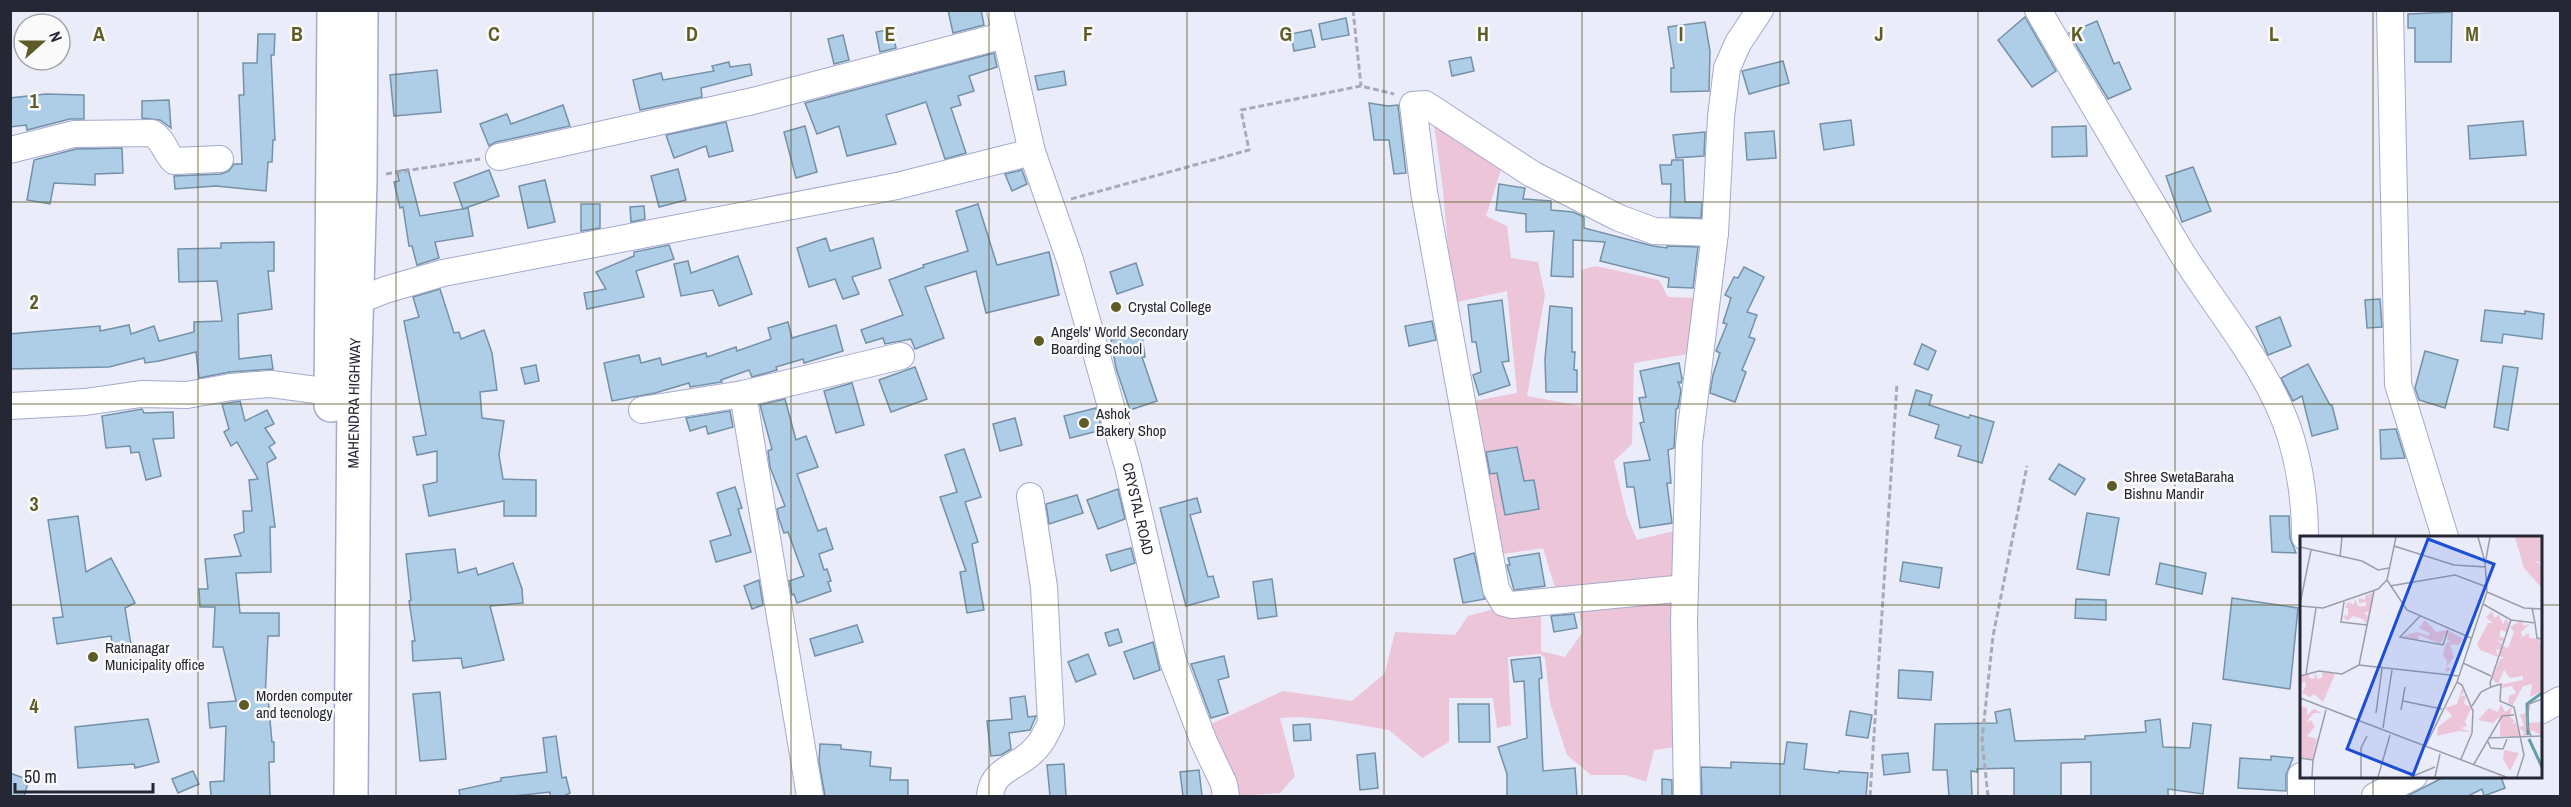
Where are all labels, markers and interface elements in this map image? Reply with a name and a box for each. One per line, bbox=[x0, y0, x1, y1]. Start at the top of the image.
north arrow bbox=[12, 12, 72, 72]
text: A bbox=[93, 20, 105, 47]
text: B bbox=[291, 20, 303, 47]
text: C bbox=[488, 20, 500, 47]
text: D bbox=[686, 20, 698, 47]
text: E bbox=[885, 20, 896, 47]
text: F bbox=[1083, 20, 1093, 47]
text: G bbox=[1280, 20, 1292, 47]
text: H bbox=[1477, 20, 1489, 47]
text: I bbox=[1679, 20, 1683, 47]
text: J bbox=[1874, 20, 1884, 47]
text: K bbox=[2071, 20, 2083, 47]
text: L bbox=[2269, 20, 2279, 47]
text: M bbox=[2465, 20, 2479, 47]
text: N bbox=[44, 28, 68, 45]
text: 1 bbox=[29, 87, 39, 114]
text: 2 bbox=[29, 288, 39, 315]
place label: Crystal College bbox=[1128, 296, 1212, 317]
marker: Crystal College bbox=[1109, 300, 1123, 314]
place label: Angels' World Secondary Boarding School bbox=[1050, 321, 1189, 359]
marker: Angels' World Secondary Boarding School bbox=[1032, 334, 1046, 348]
street label: MAHENDRA HIGHWAY bbox=[342, 337, 366, 468]
place label: Ashok Bakery Shop bbox=[1095, 403, 1167, 441]
marker: Ashok Bakery Shop bbox=[1077, 416, 1091, 430]
street label: CRYSTAL ROAD bbox=[1117, 460, 1159, 557]
place label: Shree SwetaBaraha Bishnu Mandir bbox=[2124, 466, 2234, 504]
marker: Shree SwetaBaraha Bishnu Mandir bbox=[2105, 479, 2119, 493]
text: 3 bbox=[29, 490, 39, 517]
inset map bbox=[2300, 536, 2541, 777]
place label: Ratnanagar Municipality office bbox=[105, 637, 205, 675]
marker: Ratnanagar Municipality office bbox=[86, 650, 100, 664]
place label: Morden computer and tecnology bbox=[256, 685, 352, 723]
text: 4 bbox=[29, 692, 39, 719]
marker: Morden computer and tecnology bbox=[237, 698, 251, 712]
scale bar bbox=[15, 756, 153, 794]
text: 50 m bbox=[24, 764, 57, 789]

